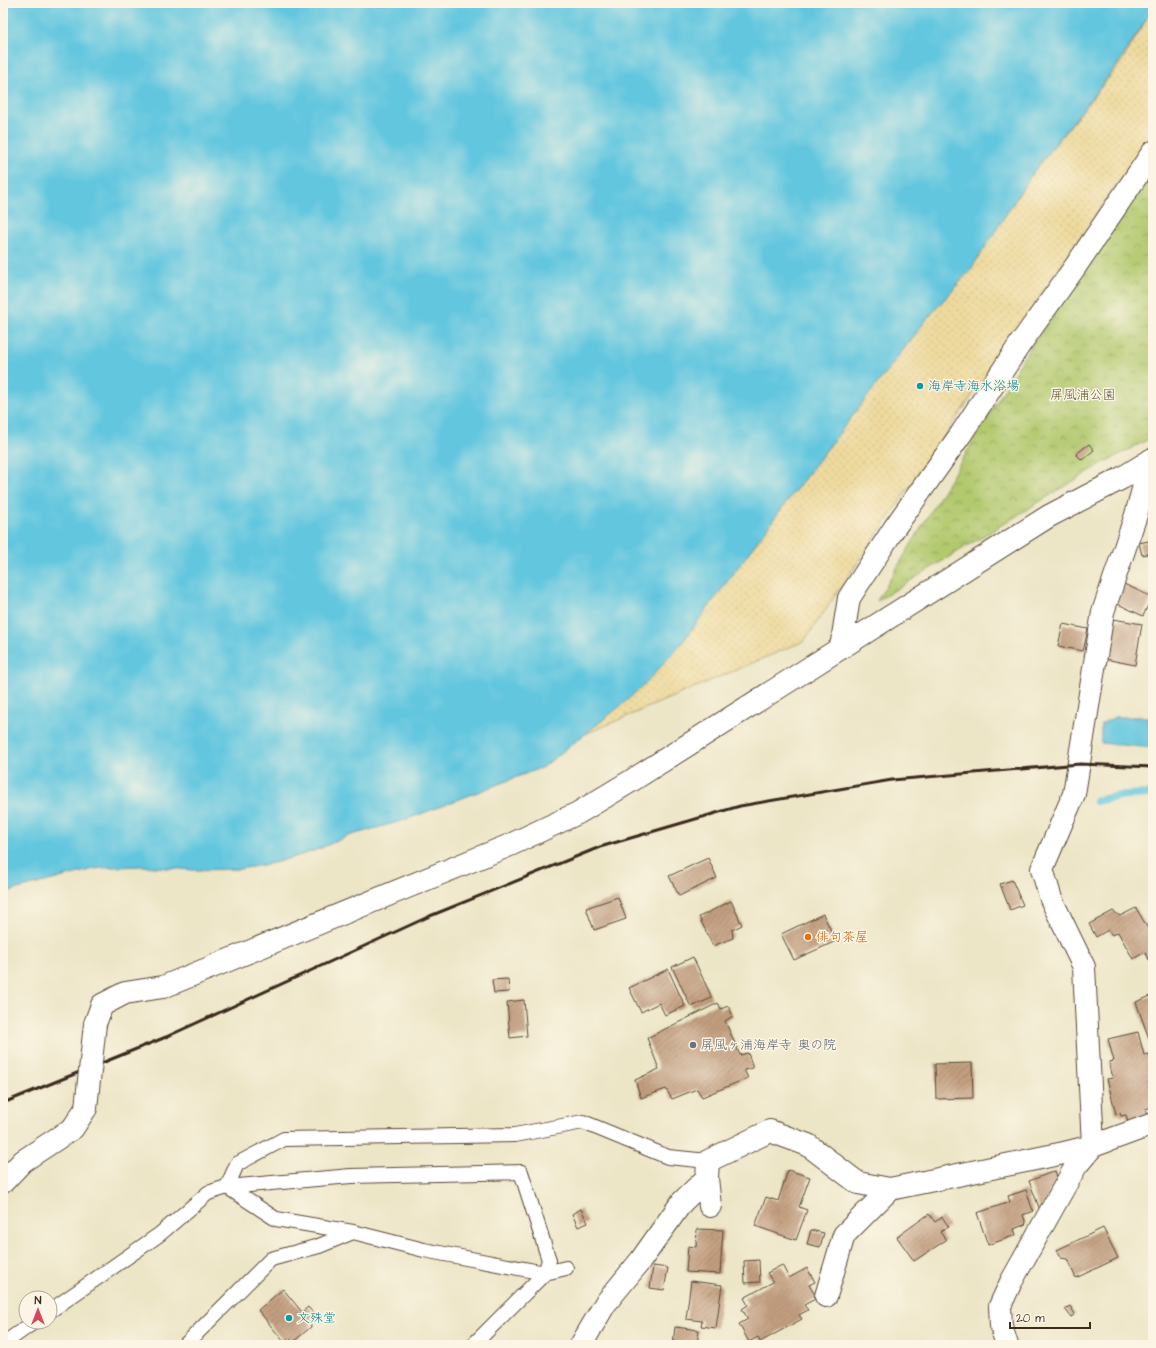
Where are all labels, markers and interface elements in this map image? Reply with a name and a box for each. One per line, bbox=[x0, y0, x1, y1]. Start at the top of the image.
place label: 海岸寺海水浴場 bbox=[928, 377, 1019, 395]
marker: 海岸寺海水浴場 bbox=[915, 381, 925, 391]
park label: 屏風浦公園 bbox=[1050, 386, 1116, 404]
place label: 俳句茶屋 bbox=[816, 928, 868, 946]
marker: 俳句茶屋 bbox=[803, 932, 813, 942]
place label: 屏風ヶ浦海岸寺 奥の院 bbox=[701, 1036, 836, 1054]
marker: 屏風ヶ浦海岸寺 奥の院 bbox=[688, 1040, 698, 1050]
north arrow bbox=[18, 1290, 58, 1330]
text: N bbox=[35, 1293, 42, 1308]
scale bar bbox=[1010, 1304, 1090, 1330]
place label: 文殊堂 bbox=[297, 1309, 336, 1327]
text: 20 m bbox=[1016, 1310, 1045, 1327]
marker: 文殊堂 bbox=[284, 1313, 294, 1323]

